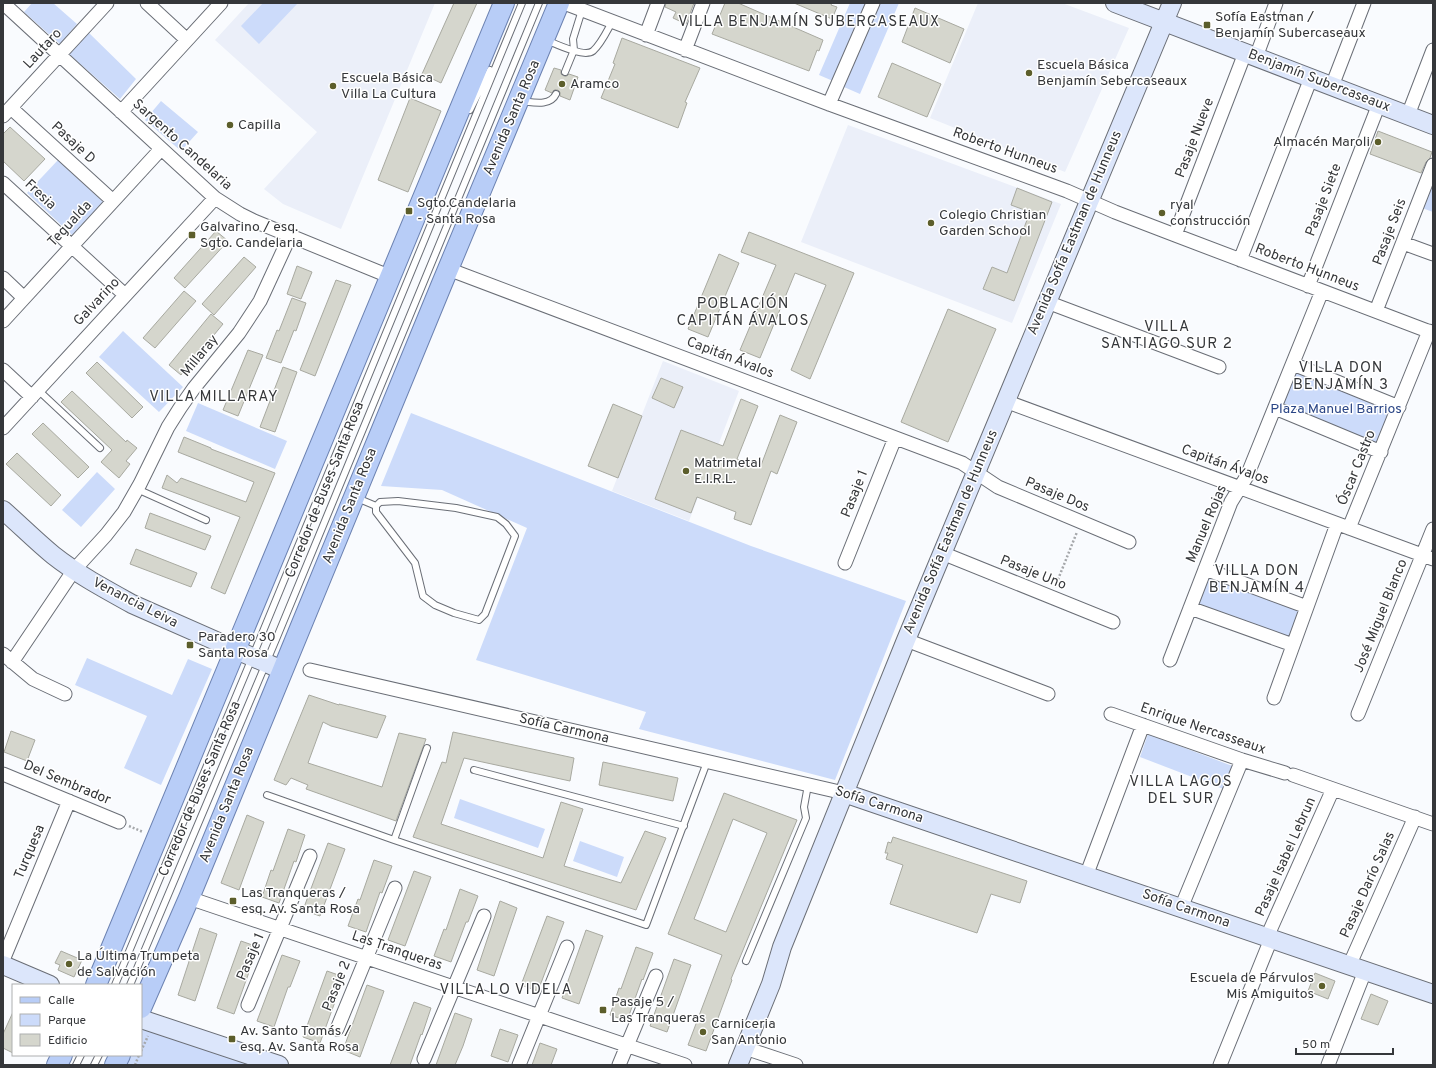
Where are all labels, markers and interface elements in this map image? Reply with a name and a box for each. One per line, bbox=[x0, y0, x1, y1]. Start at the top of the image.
place label: Sofía Eastman / Benjamín Subercaseaux bbox=[1215, 9, 1366, 42]
district label: VILLA BENJAMÍN SUBERCASEAUX bbox=[678, 12, 940, 32]
marker: Sofía Eastman / Benjamín Subercaseaux bbox=[1202, 20, 1212, 30]
street label: Lautaro bbox=[20, 25, 66, 73]
street label: Benjamín Subercaseaux bbox=[1246, 46, 1392, 116]
place label: Escuela Básica Benjamín Sebercaseaux bbox=[1037, 57, 1187, 90]
street label: Avenida Santa Rosa bbox=[480, 58, 544, 178]
marker: Escuela Básica Benjamín Sebercaseaux bbox=[1024, 68, 1034, 78]
place label: Escuela Básica Villa La Cultura bbox=[341, 70, 436, 103]
place label: Aramco bbox=[570, 76, 619, 93]
marker: Aramco bbox=[557, 79, 567, 89]
marker: Escuela Básica Villa La Cultura bbox=[328, 81, 338, 91]
street label: Sargento Candelaria bbox=[129, 96, 235, 194]
street label: Pasaje Nueve bbox=[1172, 96, 1218, 180]
place label: Capilla bbox=[238, 117, 281, 134]
street label: Pasaje D bbox=[47, 118, 99, 168]
marker: Capilla bbox=[225, 120, 235, 130]
street label: Roberto Hunneus bbox=[950, 124, 1060, 178]
street label: Avenida Sofía Eastman de Hunneus bbox=[1024, 128, 1126, 338]
place label: Almacén Maroli bbox=[1273, 134, 1370, 151]
marker: Almacén Maroli bbox=[1373, 137, 1383, 147]
street label: Pasaje Siete bbox=[1302, 161, 1346, 239]
street label: Fresia bbox=[21, 176, 59, 214]
place label: Sgto.Candelaria - Santa Rosa bbox=[417, 195, 516, 228]
street label: Pasaje Seis bbox=[1369, 196, 1411, 268]
street label: Tegualda bbox=[44, 197, 96, 251]
place label: ryal construcción bbox=[1170, 197, 1250, 230]
marker: Sgto.Candelaria - Santa Rosa bbox=[404, 206, 414, 216]
place label: Colegio Christian Garden School bbox=[939, 207, 1046, 240]
marker: ryal construcción bbox=[1157, 208, 1167, 218]
marker: Colegio Christian Garden School bbox=[926, 218, 936, 228]
place label: Galvarino / esq. Sgto. Candelaria bbox=[200, 219, 303, 252]
marker: Galvarino / esq. Sgto. Candelaria bbox=[187, 230, 197, 240]
street label: Roberto Hunneus bbox=[1252, 240, 1362, 296]
street label: Galvarino bbox=[70, 274, 124, 330]
district label: POBLACIÓN CAPITÁN ÁVALOS bbox=[677, 293, 809, 331]
district label: VILLA SANTIAGO SUR 2 bbox=[1101, 318, 1233, 354]
street label: Millaray bbox=[178, 332, 222, 380]
street label: Capitán Ávalos bbox=[684, 333, 776, 382]
district label: VILLA DON BENJAMÍN 3 bbox=[1293, 359, 1389, 395]
district label: VILLA MILLARAY bbox=[149, 388, 279, 407]
street label: Corredor de Buses Santa Rosa bbox=[282, 399, 368, 581]
park label: Plaza Manuel Barrios bbox=[1270, 401, 1402, 418]
street label: Avenida Sofía Eastman de Hunneus bbox=[900, 427, 1002, 637]
street label: Óscar Castro bbox=[1333, 427, 1380, 508]
street label: Capitán Ávalos bbox=[1179, 440, 1272, 489]
street label: Avenida Santa Rosa bbox=[319, 446, 381, 566]
place label: Matrimetal E.I.R.L. bbox=[694, 455, 761, 488]
marker: Matrimetal E.I.R.L. bbox=[681, 466, 691, 476]
street label: Pasaje 1 bbox=[838, 468, 872, 520]
street label: Pasaje Dos bbox=[1022, 474, 1092, 516]
street label: Manuel Rojas bbox=[1183, 483, 1231, 565]
street label: Pasaje Uno bbox=[997, 552, 1069, 594]
street label: José Miguel Blanco bbox=[1350, 557, 1412, 675]
district label: VILLA DON BENJAMÍN 4 bbox=[1209, 562, 1305, 598]
street label: Venancia Leiva bbox=[90, 574, 180, 632]
place label: Paradero 30 Santa Rosa bbox=[198, 629, 276, 662]
marker: Paradero 30 Santa Rosa bbox=[185, 640, 195, 650]
street label: Corredor de Buses Santa Rosa bbox=[155, 699, 245, 879]
street label: Enrique Nercasseaux bbox=[1138, 700, 1268, 758]
street label: Sofía Carmona bbox=[517, 710, 611, 748]
street label: Avenida Santa Rosa bbox=[196, 745, 258, 865]
street label: Del Sembrador bbox=[21, 757, 114, 809]
district label: VILLA LAGOS DEL SUR bbox=[1129, 773, 1233, 809]
street label: Sofía Carmona bbox=[833, 783, 925, 827]
street label: Pasaje Isabel Lebrun bbox=[1252, 795, 1320, 919]
street label: Turquesa bbox=[11, 822, 49, 882]
street label: Pasaje Darío Salas bbox=[1337, 829, 1399, 941]
place label: Las Tranqueras / esq. Av. Santa Rosa bbox=[241, 885, 360, 918]
street label: Sofía Carmona bbox=[1140, 886, 1232, 932]
marker: Las Tranqueras / esq. Av. Santa Rosa bbox=[228, 896, 238, 906]
street label: Las Tranqueras bbox=[349, 928, 445, 974]
street label: Pasaje 1 bbox=[233, 931, 269, 983]
place label: La Última Trumpeta de Salvación bbox=[77, 947, 200, 981]
street label: Pasaje 2 bbox=[319, 958, 355, 1014]
marker: La Última Trumpeta de Salvación bbox=[64, 959, 74, 969]
place label: Escuela de Párvulos Mis Amiguitos bbox=[1190, 970, 1314, 1003]
district label: VILLA LO VIDELA bbox=[439, 981, 573, 1000]
marker: Escuela de Párvulos Mis Amiguitos bbox=[1317, 981, 1327, 991]
legend bbox=[12, 984, 142, 1056]
text: Calle bbox=[48, 993, 75, 1009]
place label: Pasaje 5 / Las Tranqueras bbox=[611, 994, 706, 1027]
marker: Pasaje 5 / Las Tranqueras bbox=[598, 1005, 608, 1015]
text: Parque bbox=[48, 1013, 86, 1029]
place label: Carniceria San Antonio bbox=[711, 1016, 787, 1049]
place label: Av. Santo Tomás / esq. Av. Santa Rosa bbox=[240, 1023, 359, 1056]
marker: Carniceria San Antonio bbox=[698, 1027, 708, 1037]
scale bar bbox=[1296, 1030, 1393, 1056]
text: Edificio bbox=[48, 1033, 88, 1049]
marker: Av. Santo Tomás / esq. Av. Santa Rosa bbox=[227, 1034, 237, 1044]
text: 50 m bbox=[1302, 1037, 1330, 1053]

